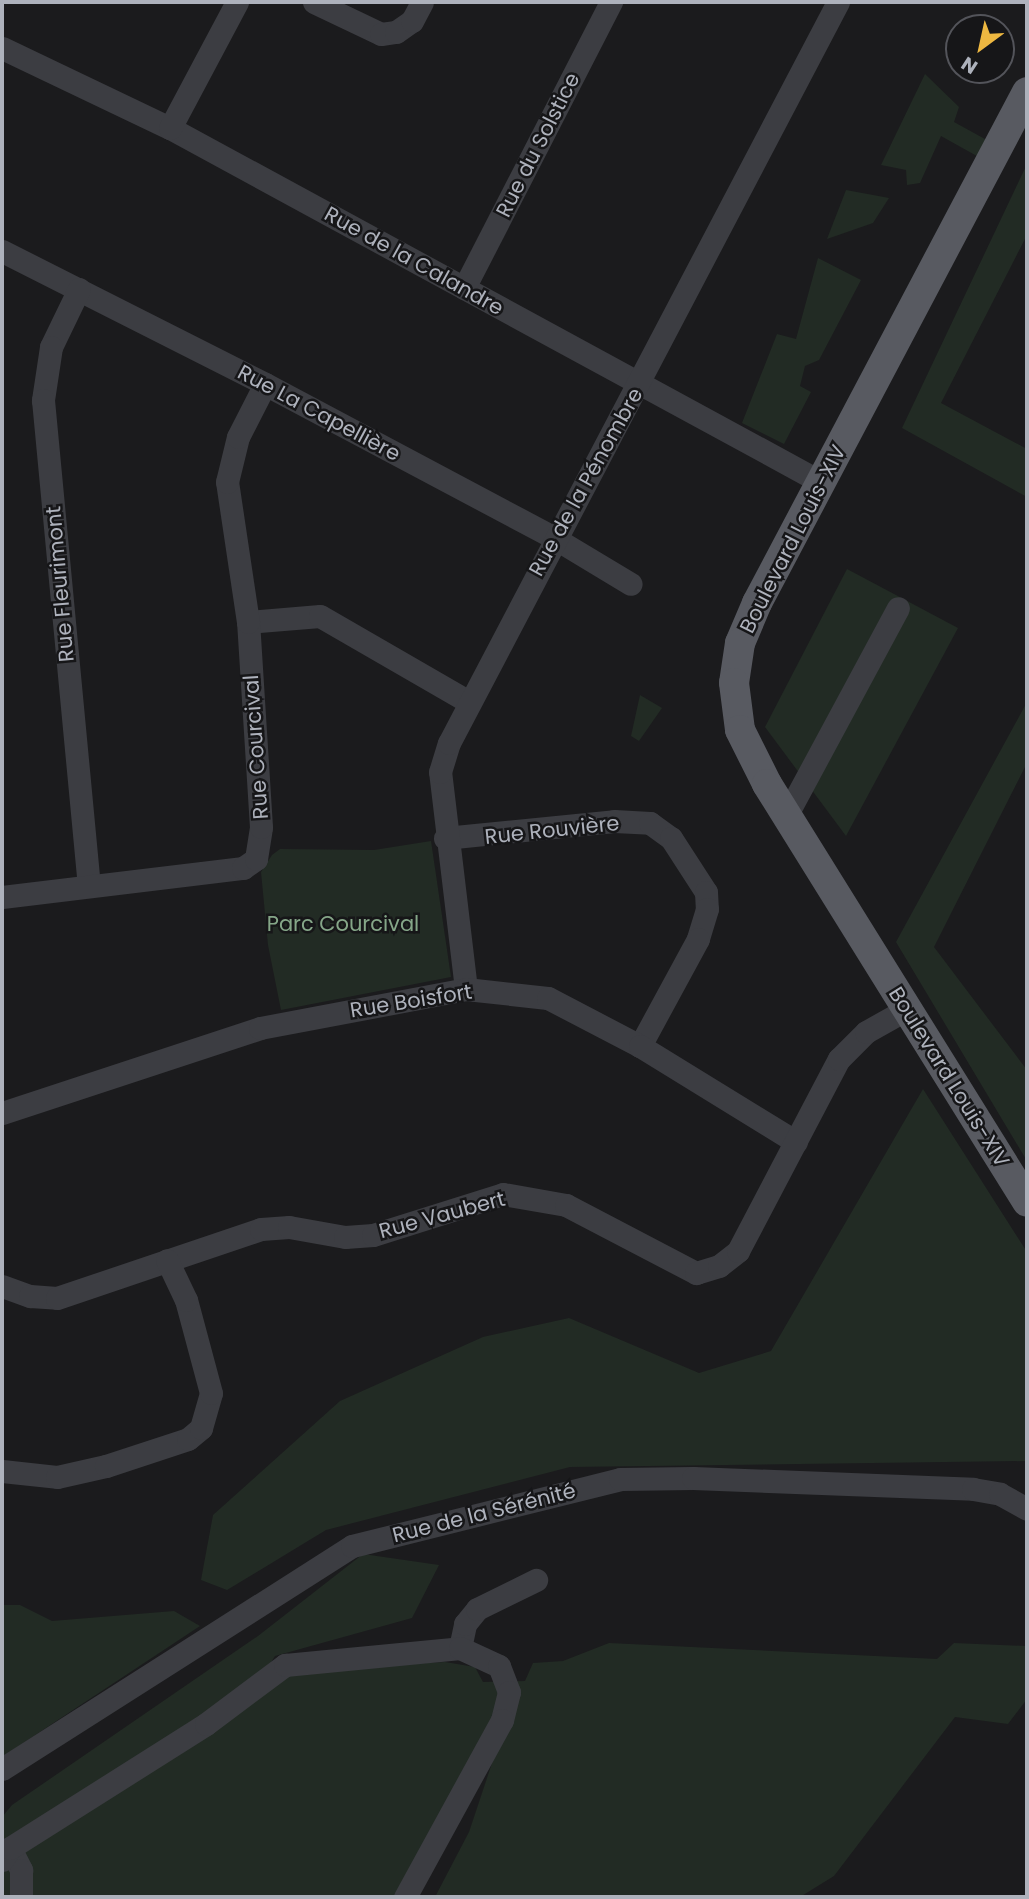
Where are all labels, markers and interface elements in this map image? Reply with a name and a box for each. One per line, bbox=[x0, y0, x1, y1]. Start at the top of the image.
north arrow bbox=[945, 14, 1015, 84]
text: N bbox=[956, 50, 983, 81]
street label: Rue du Solstice bbox=[491, 69, 585, 221]
street label: Rue de la Calandre bbox=[320, 201, 508, 321]
street label: Rue La Capellière bbox=[233, 359, 405, 467]
street label: Rue de la Pénombre bbox=[524, 383, 648, 581]
street label: Boulevard Louis-XIV bbox=[735, 441, 851, 637]
street label: Rue Fleurimont bbox=[41, 505, 79, 663]
street label: Rue Courcival bbox=[238, 674, 274, 820]
street label: Rue Rouvière bbox=[483, 810, 621, 850]
park label: Parc Courcival bbox=[267, 911, 419, 937]
street label: Rue Boisfort bbox=[348, 979, 474, 1023]
street label: Boulevard Louis-XIV bbox=[883, 982, 1015, 1172]
street label: Rue Vaubert bbox=[376, 1186, 508, 1244]
street label: Rue de la Sérénité bbox=[390, 1478, 578, 1548]

